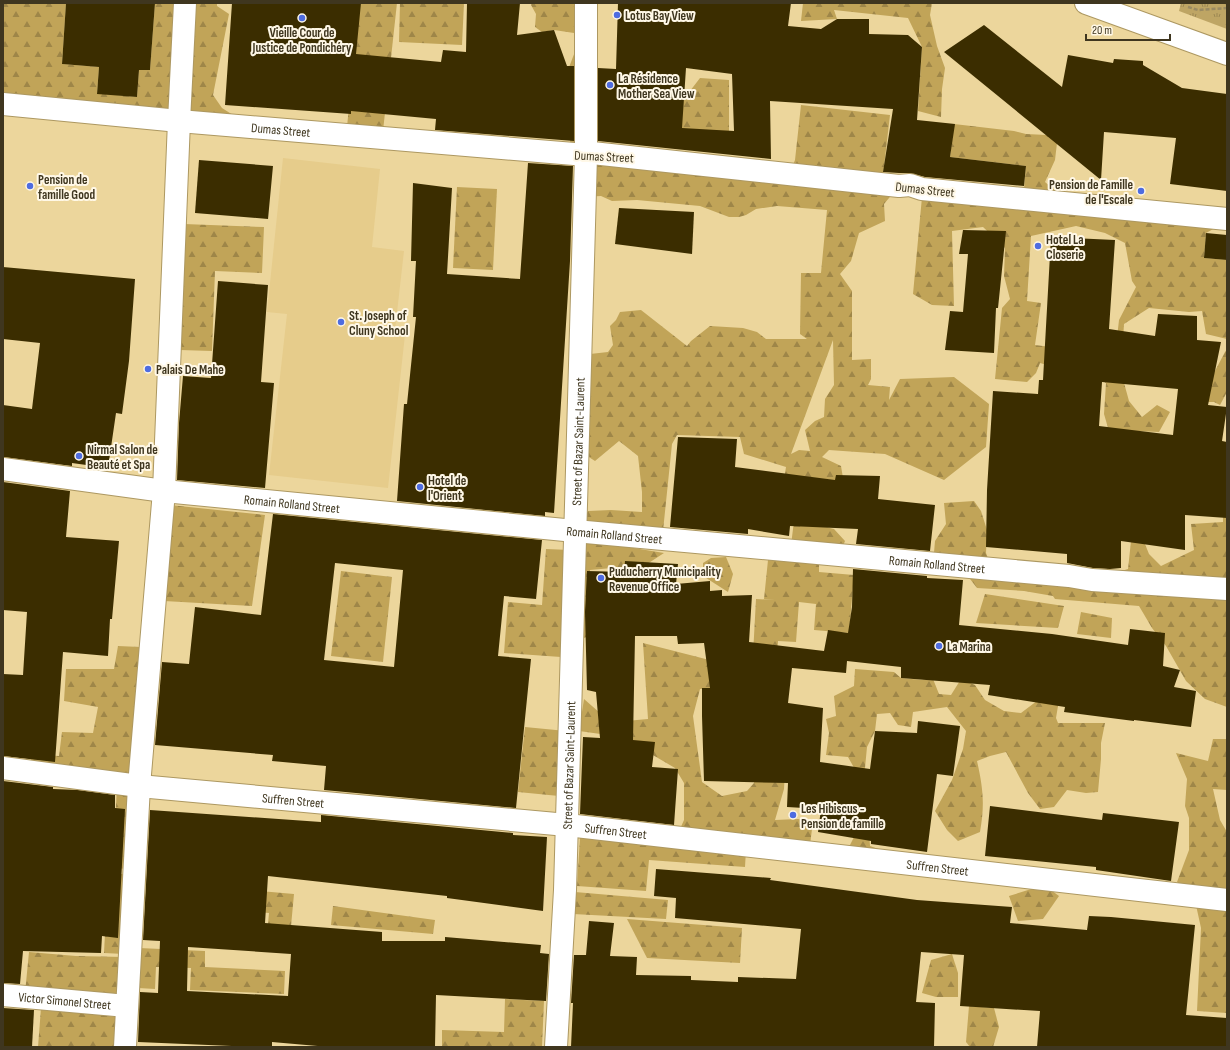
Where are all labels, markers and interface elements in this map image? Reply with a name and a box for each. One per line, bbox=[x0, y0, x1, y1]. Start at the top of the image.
place label: Lotus Bay View bbox=[625, 8, 694, 24]
marker: Lotus Bay View bbox=[612, 10, 622, 20]
marker: Vieille Cour de Justice de Pondichéry bbox=[297, 13, 307, 23]
scale bar bbox=[1086, 16, 1170, 42]
text: 20 m bbox=[1092, 23, 1112, 38]
place label: Vieille Cour de Justice de Pondichéry bbox=[252, 25, 352, 56]
place label: La Résidence Mother Sea View bbox=[618, 71, 695, 102]
marker: La Résidence Mother Sea View bbox=[605, 80, 615, 90]
street label: Dumas Street bbox=[250, 120, 311, 141]
street label: Dumas Street bbox=[574, 147, 634, 167]
place label: Pension de famille Good bbox=[38, 172, 96, 203]
place label: Pension de Famille de l'Escale bbox=[1049, 177, 1133, 208]
street label: Dumas Street bbox=[895, 179, 955, 201]
marker: Pension de famille Good bbox=[25, 181, 35, 191]
marker: Pension de Famille de l'Escale bbox=[1136, 186, 1146, 196]
place label: Hotel La Closerie bbox=[1046, 232, 1084, 263]
marker: Hotel La Closerie bbox=[1033, 241, 1043, 251]
place label: St. Joseph of Cluny School bbox=[349, 308, 409, 339]
marker: St. Joseph of Cluny School bbox=[336, 317, 346, 327]
place label: Palais De Mahe bbox=[156, 362, 224, 378]
marker: Palais De Mahe bbox=[143, 364, 153, 374]
street label: Street of Bazar Saint-Laurent bbox=[569, 377, 589, 506]
place label: Nirmal Salon de Beauté et Spa bbox=[87, 442, 158, 473]
marker: Nirmal Salon de Beauté et Spa bbox=[74, 451, 84, 461]
place label: Hotel de l'Orient bbox=[428, 473, 467, 504]
marker: Hotel de l'Orient bbox=[415, 482, 425, 492]
street label: Romain Rolland Street bbox=[243, 492, 341, 517]
street label: Romain Rolland Street bbox=[566, 523, 663, 548]
street label: Romain Rolland Street bbox=[888, 553, 986, 577]
place label: Puducherry Municipality Revenue Office bbox=[609, 564, 722, 595]
marker: Puducherry Municipality Revenue Office bbox=[596, 573, 606, 583]
place label: La Marina bbox=[947, 639, 991, 655]
marker: La Marina bbox=[934, 641, 944, 651]
street label: Street of Bazar Saint-Laurent bbox=[560, 701, 579, 830]
street label: Suffren Street bbox=[261, 790, 325, 812]
place label: Les Hibiscus - Pension de famille bbox=[801, 801, 884, 832]
marker: Les Hibiscus - Pension de famille bbox=[788, 810, 798, 820]
street label: Suffren Street bbox=[584, 820, 648, 843]
street label: Suffren Street bbox=[906, 857, 969, 880]
street label: Victor Simonel Street bbox=[18, 989, 112, 1014]

